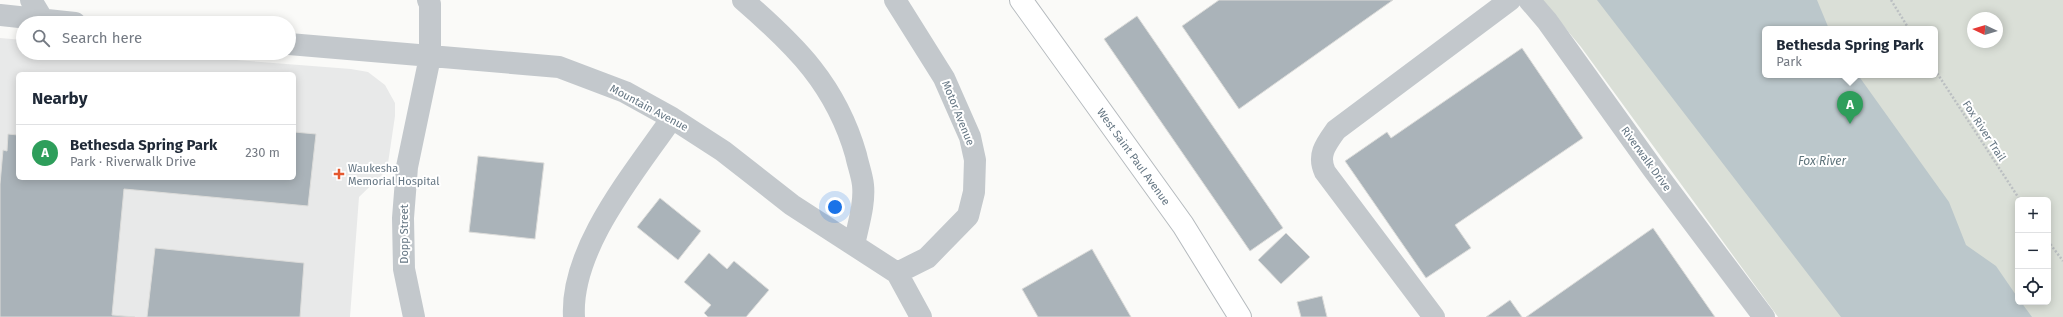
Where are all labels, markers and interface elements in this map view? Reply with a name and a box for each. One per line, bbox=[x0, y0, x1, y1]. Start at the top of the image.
north arrow bbox=[1967, 12, 2003, 48]
search box bbox=[16, 16, 296, 60]
popup bbox=[1762, 26, 1938, 78]
icon: search bbox=[30, 27, 52, 49]
text: Search here bbox=[62, 29, 142, 47]
text: Bethesda Spring Park bbox=[1776, 36, 1924, 54]
text: Park bbox=[1776, 54, 1802, 69]
street label: Motor Avenue bbox=[939, 79, 977, 147]
street label: Mountain Avenue bbox=[608, 82, 690, 134]
text: Nearby bbox=[32, 88, 87, 109]
pin: A bbox=[1837, 91, 1863, 124]
street label: Fox River Trail bbox=[1960, 98, 2008, 164]
street label: West Saint Paul Avenue bbox=[1094, 106, 1173, 208]
street label: Riverwalk Drive bbox=[1618, 124, 1674, 194]
text: Bethesda Spring Park bbox=[70, 136, 217, 154]
text: A bbox=[41, 145, 49, 160]
text: 230 m bbox=[245, 145, 280, 160]
text: Park · Riverwalk Drive bbox=[70, 154, 196, 169]
water label: Fox River bbox=[1798, 154, 1847, 168]
place label: Waukesha Memorial Hospital bbox=[348, 162, 439, 188]
marker: Waukesha Memorial Hospital bbox=[333, 168, 345, 180]
your location bbox=[825, 197, 845, 217]
map controls bbox=[2015, 197, 2051, 305]
button: + bbox=[2015, 197, 2051, 233]
street label: Dopp Street bbox=[398, 204, 411, 264]
button: − bbox=[2015, 233, 2051, 269]
button: locate bbox=[2015, 269, 2051, 305]

